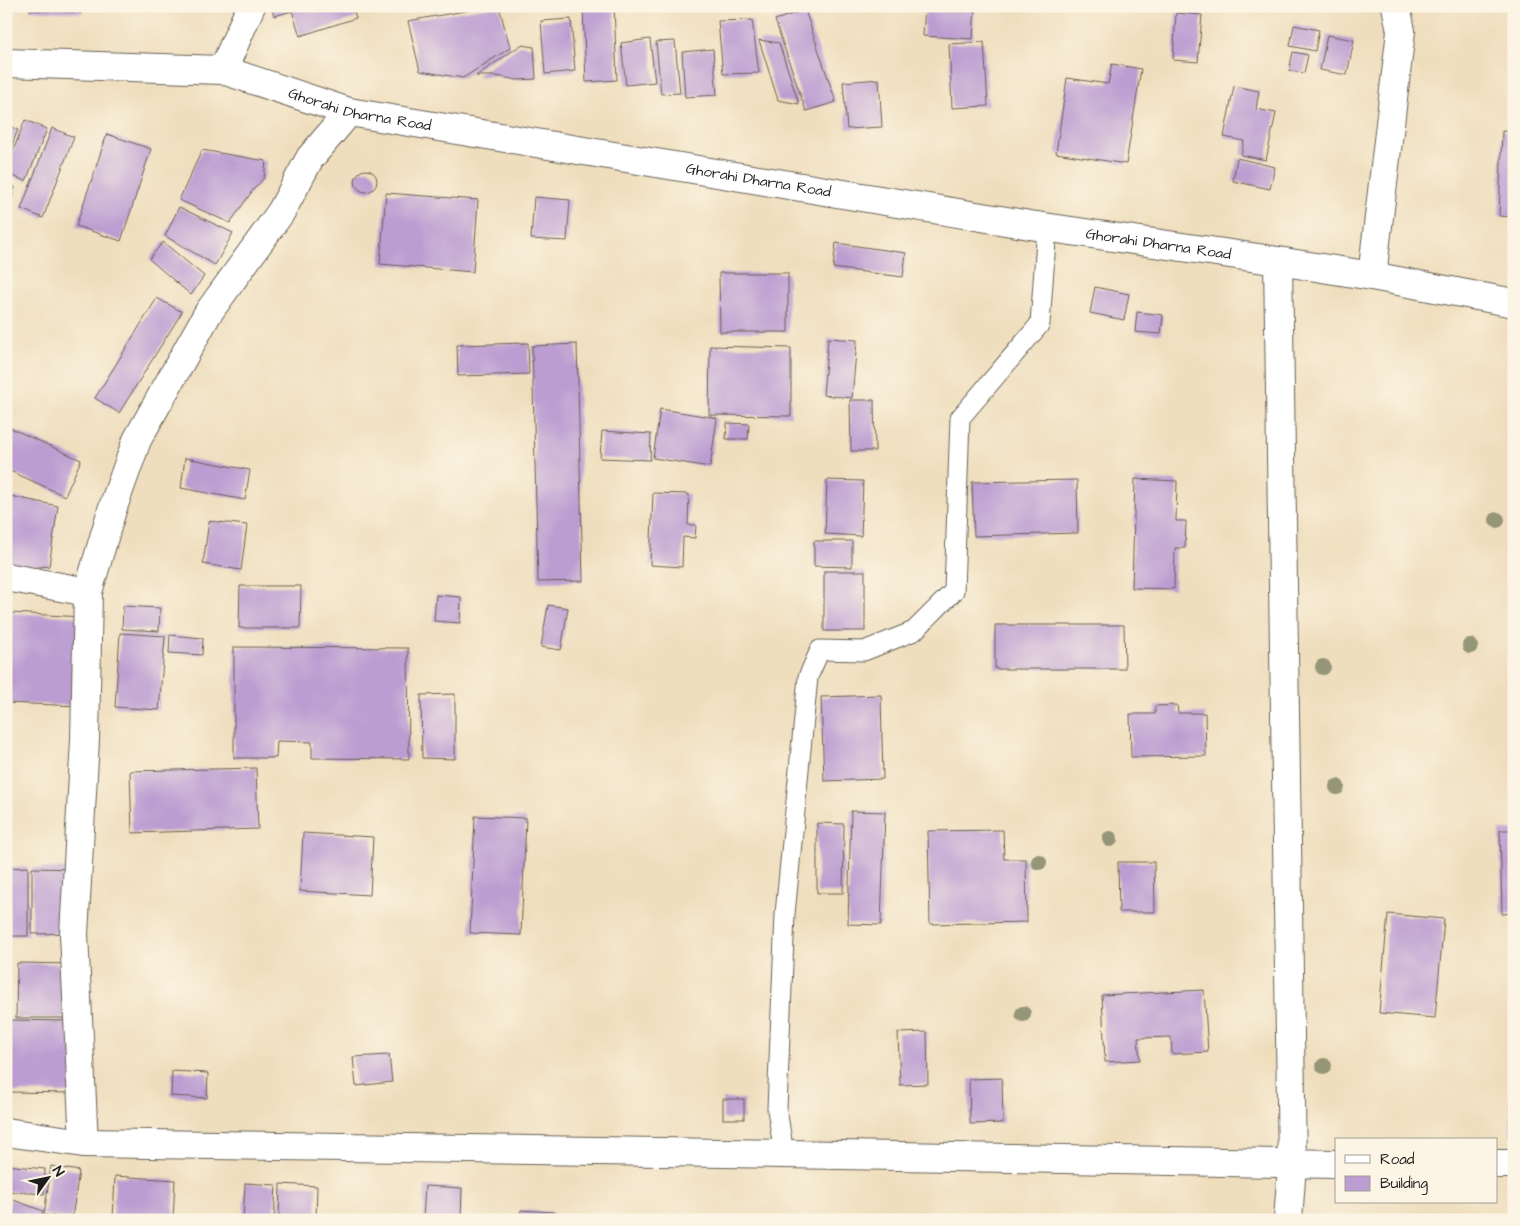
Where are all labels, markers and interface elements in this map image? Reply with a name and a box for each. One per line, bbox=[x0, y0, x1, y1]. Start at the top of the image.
street label: Ghorahi Dharna Road bbox=[286, 82, 433, 136]
street label: Ghorahi Dharna Road bbox=[684, 158, 833, 202]
street label: Ghorahi Dharna Road bbox=[1084, 223, 1233, 265]
legend bbox=[1335, 1138, 1498, 1204]
text: Road bbox=[1380, 1149, 1415, 1170]
north arrow bbox=[22, 1154, 72, 1204]
text: N bbox=[47, 1162, 69, 1181]
text: Building bbox=[1380, 1173, 1428, 1195]

